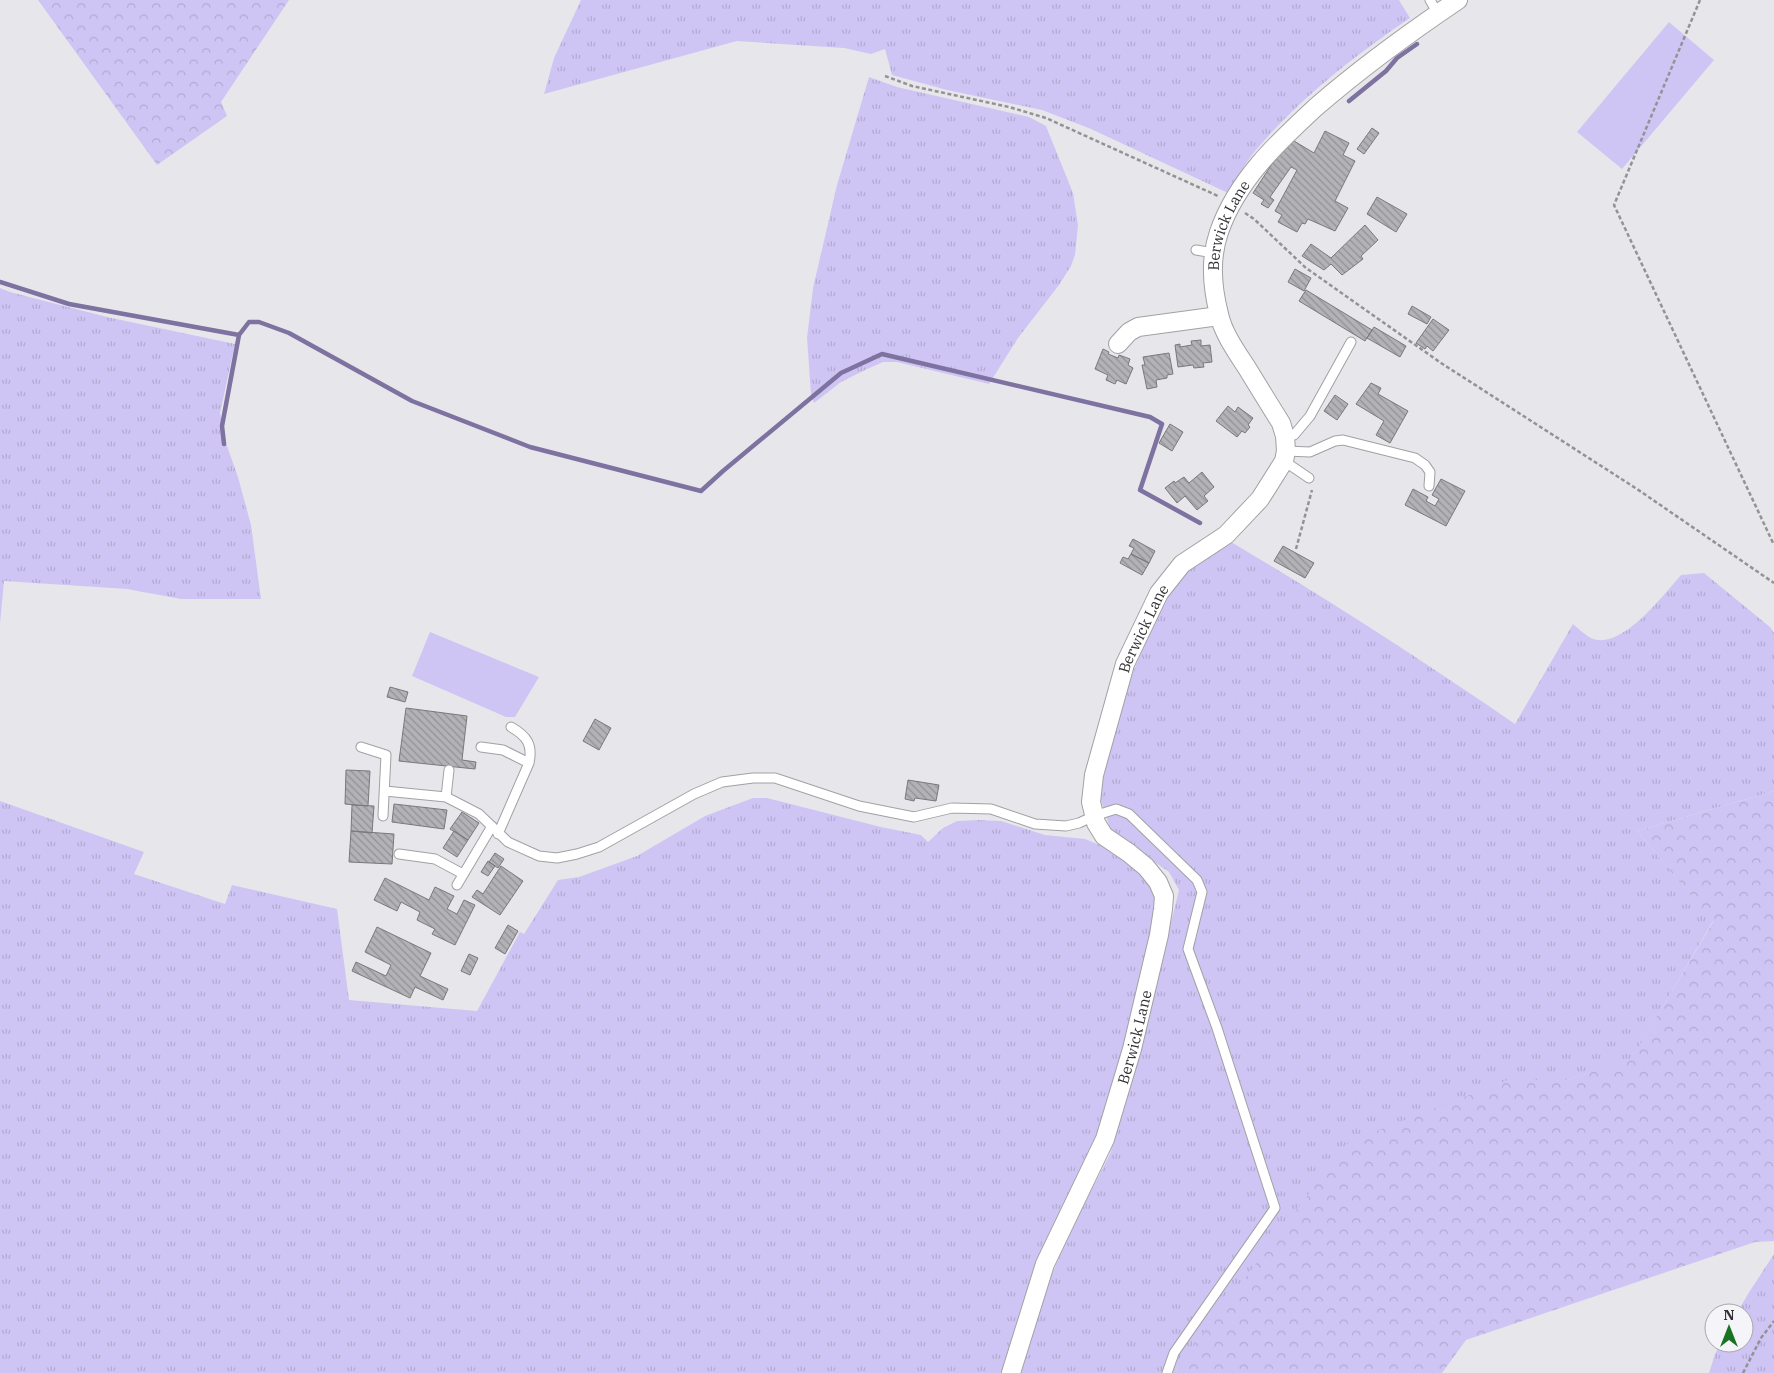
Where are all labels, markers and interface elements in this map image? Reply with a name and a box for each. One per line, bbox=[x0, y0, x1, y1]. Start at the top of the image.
street label: Berwick Lane bbox=[1203, 176, 1253, 271]
street label: Berwick Lane bbox=[1114, 580, 1172, 675]
street label: Berwick Lane bbox=[1113, 988, 1155, 1086]
north arrow bbox=[1704, 1303, 1754, 1353]
text: N bbox=[1723, 1306, 1735, 1324]

